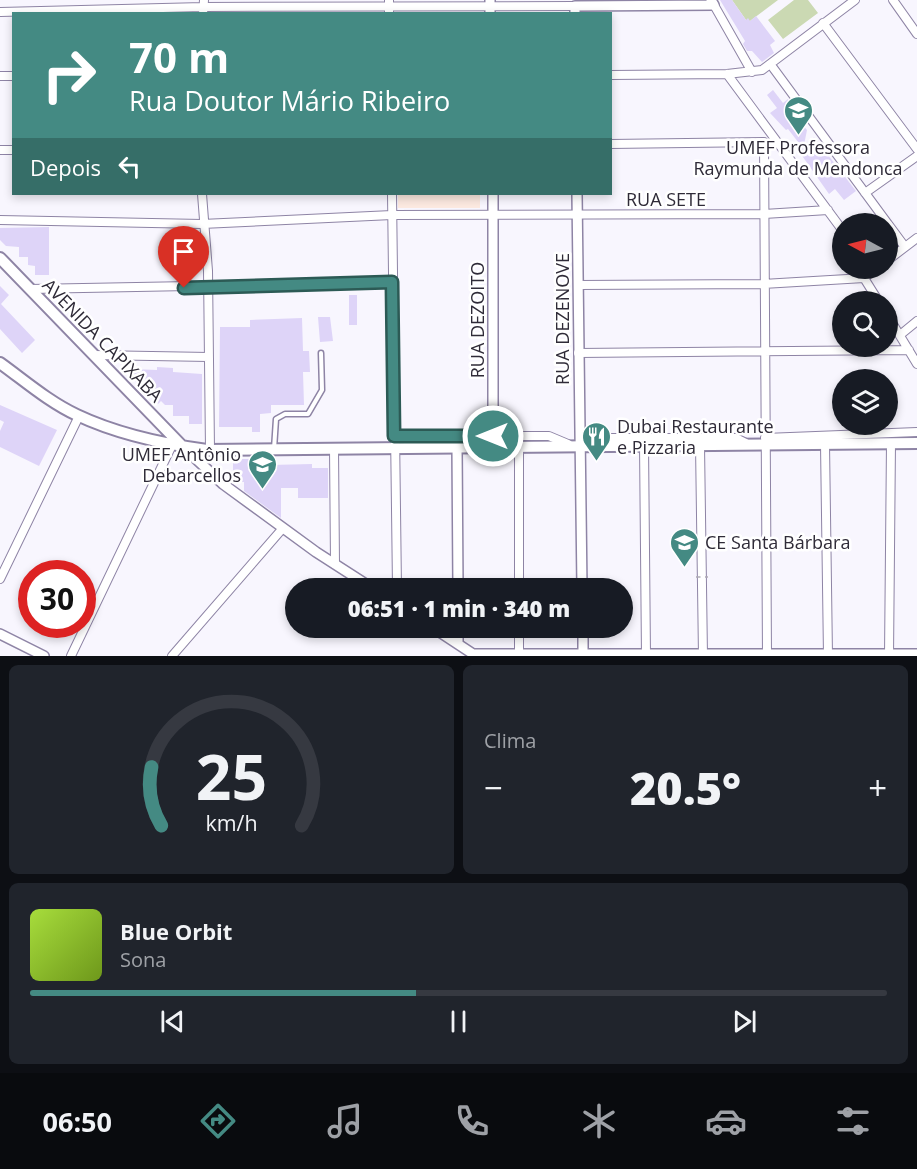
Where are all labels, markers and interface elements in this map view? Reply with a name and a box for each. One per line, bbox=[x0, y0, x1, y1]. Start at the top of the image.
text: 70 m bbox=[129, 28, 229, 85]
icon: right bbox=[30, 36, 108, 114]
text: Rua Doutor Mário Ribeiro bbox=[129, 82, 450, 119]
school or university icon: UMEF Professora Raymunda de Mendonca bbox=[782, 94, 814, 136]
place label: UMEF Professora Raymunda de Mendonca bbox=[693, 135, 903, 180]
icon: left bbox=[113, 150, 146, 183]
text: Depois bbox=[30, 152, 101, 182]
street label: RUA SETE bbox=[626, 187, 706, 211]
north arrow bbox=[832, 213, 898, 279]
map controls bbox=[832, 213, 898, 435]
pin bbox=[158, 226, 209, 288]
icon: arrive bbox=[167, 235, 200, 268]
street label: RUA DEZENOVE bbox=[550, 253, 574, 385]
street label: RUA DEZOITO bbox=[465, 262, 489, 378]
street label: AVENIDA CAPIXABA bbox=[38, 273, 169, 407]
button: search bbox=[832, 291, 898, 357]
button: layers bbox=[832, 369, 898, 435]
position arrow bbox=[461, 404, 525, 468]
place label: Dubai Restaurante e Pizzaria bbox=[617, 414, 774, 459]
restaurant icon: Dubai Restaurante e Pizzaria bbox=[580, 420, 612, 462]
place label: UMEF Antônio Debarcellos bbox=[122, 442, 241, 487]
school or university icon: UMEF Antônio Debarcellos bbox=[246, 448, 278, 490]
school or university icon: CE Santa Bárbara bbox=[668, 526, 700, 568]
place label: CE Santa Bárbara bbox=[705, 530, 850, 554]
speed limit sign: 30 bbox=[18, 560, 96, 638]
text: 06:51 · 1 min · 340 m bbox=[348, 593, 570, 623]
text: Clima bbox=[484, 727, 536, 754]
text: 25 bbox=[196, 733, 267, 818]
text: 20.5° bbox=[630, 757, 741, 818]
text: − bbox=[484, 765, 503, 810]
text: + bbox=[868, 765, 887, 810]
text: km/h bbox=[205, 809, 258, 838]
text: Blue Orbit bbox=[120, 916, 232, 946]
text: Sona bbox=[120, 946, 166, 973]
icon: previous bbox=[156, 1005, 189, 1038]
icon: pause bbox=[442, 1005, 475, 1038]
icon: next bbox=[728, 1005, 761, 1038]
icon: directions bbox=[197, 1100, 239, 1142]
icon: music bbox=[324, 1100, 366, 1142]
icon: phone bbox=[451, 1100, 493, 1142]
icon: climate bbox=[578, 1100, 620, 1142]
icon: car bbox=[705, 1100, 747, 1142]
icon: filters bbox=[832, 1100, 874, 1142]
text: 06:50 bbox=[43, 1103, 112, 1140]

